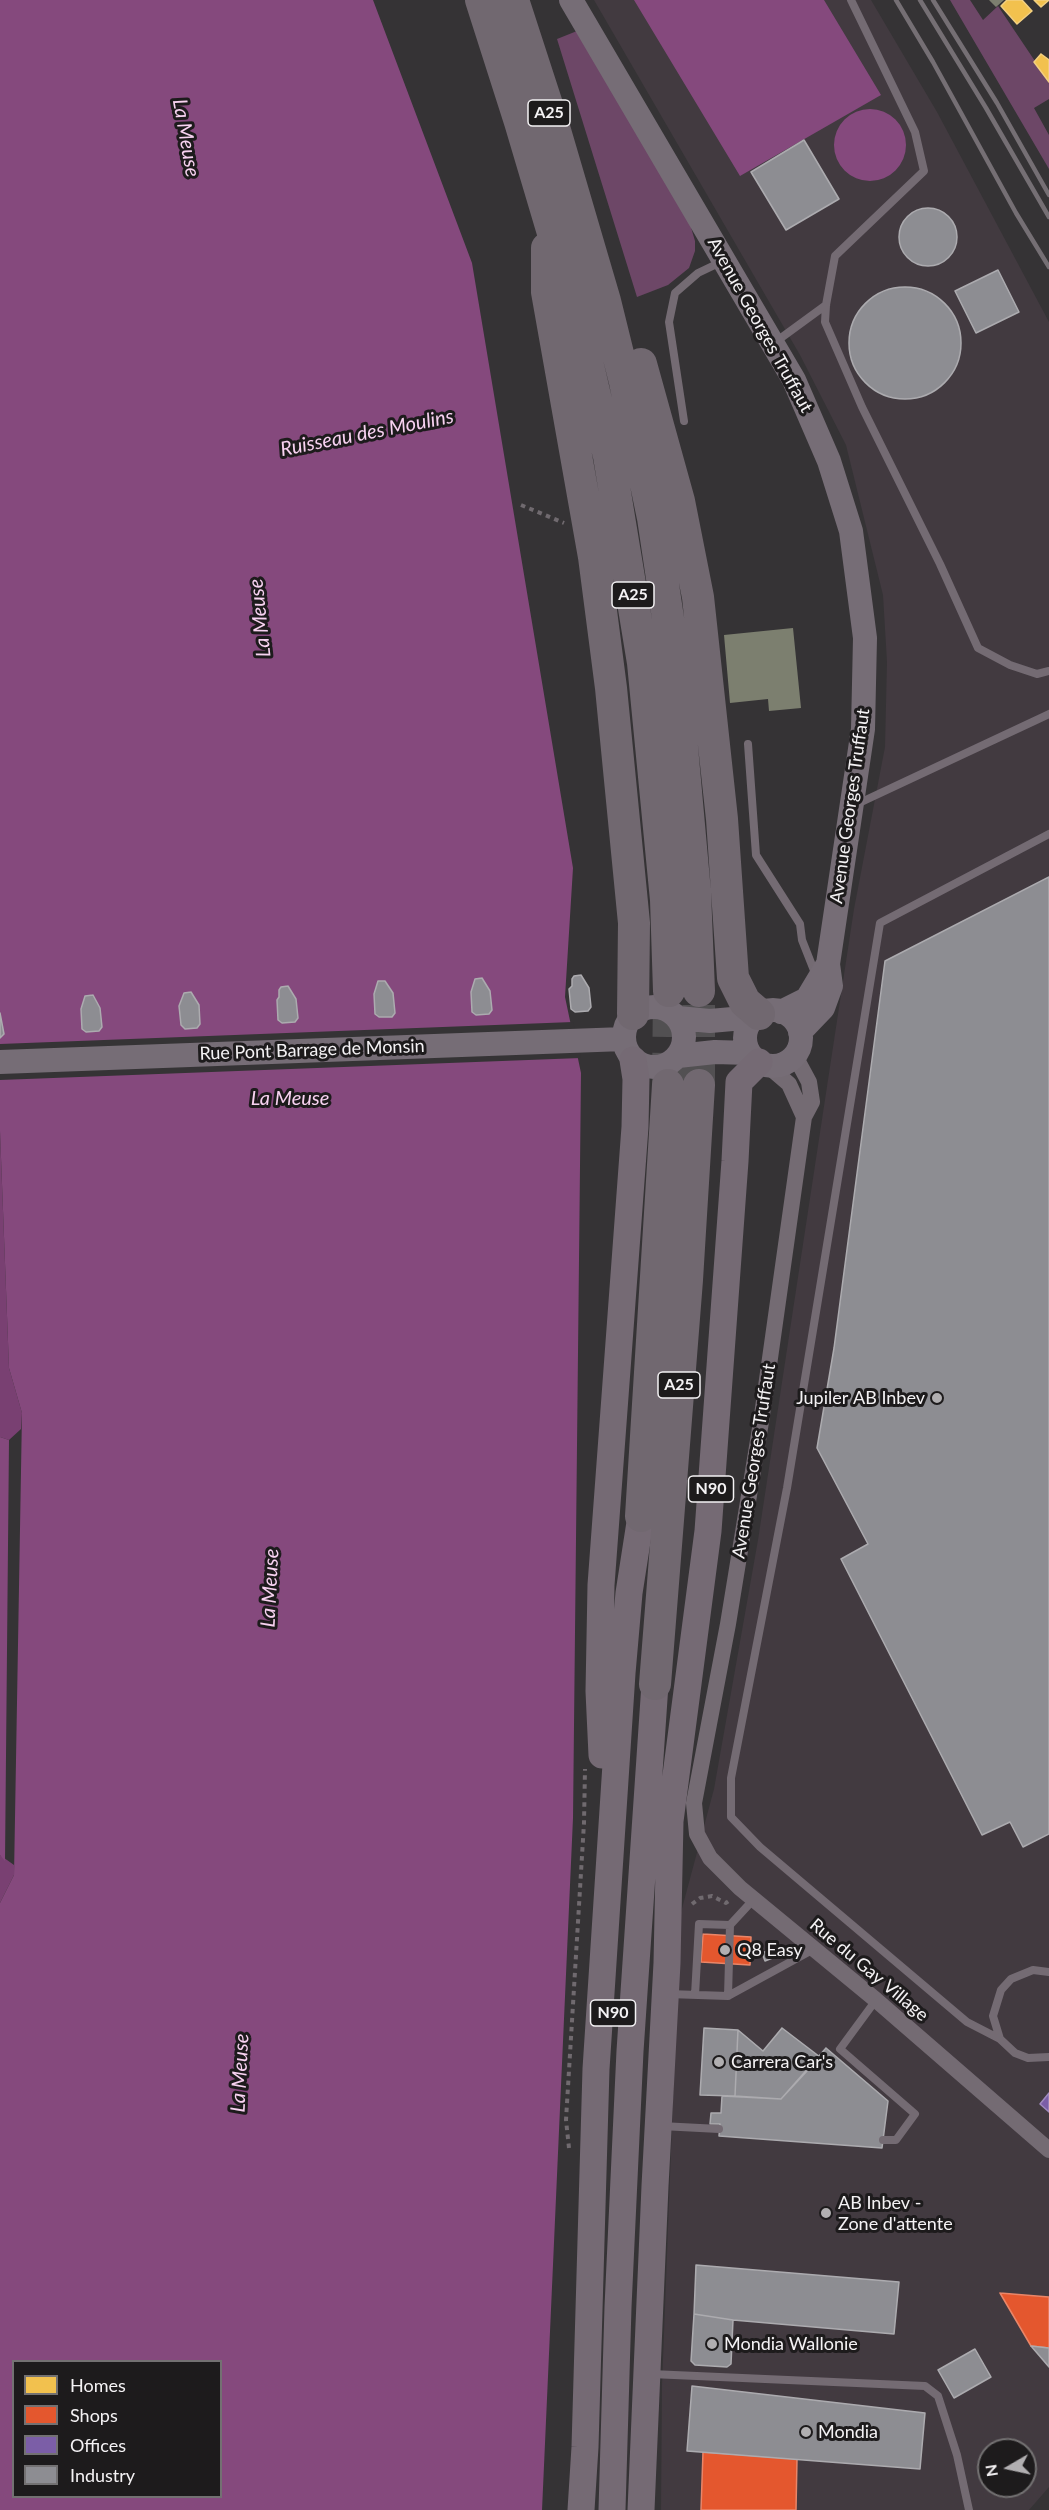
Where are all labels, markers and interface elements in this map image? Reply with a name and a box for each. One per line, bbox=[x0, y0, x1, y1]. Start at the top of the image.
water label: La Meuse bbox=[167, 97, 205, 179]
road number: A25 bbox=[528, 100, 570, 126]
street label: Avenue Georges Truffaut bbox=[703, 234, 817, 416]
water label: Ruisseau des Moulins bbox=[278, 404, 456, 462]
water label: La Meuse bbox=[244, 578, 276, 658]
road number: A25 bbox=[612, 582, 654, 608]
street label: Avenue Georges Truffaut bbox=[826, 707, 874, 905]
street label: Rue Pont Barrage de Monsin bbox=[199, 1035, 425, 1065]
water label: La Meuse bbox=[251, 1087, 329, 1111]
street label: Avenue Georges Truffaut bbox=[728, 1362, 780, 1560]
road number: A25 bbox=[658, 1372, 700, 1398]
place label: Jupiler AB Inbev bbox=[796, 1387, 925, 1409]
marker: Jupiler AB Inbev bbox=[930, 1391, 944, 1405]
road number: N90 bbox=[688, 1476, 734, 1502]
water label: La Meuse bbox=[256, 1548, 284, 1628]
street label: Rue du Gay Village bbox=[805, 1914, 933, 2026]
place label: Q8 Easy bbox=[737, 1939, 803, 1961]
marker: Q8 Easy bbox=[718, 1943, 732, 1957]
road number: N90 bbox=[590, 2000, 636, 2026]
water label: La Meuse bbox=[226, 2033, 254, 2113]
place label: Carrera Car's bbox=[731, 2051, 833, 2073]
marker: Carrera Car's bbox=[712, 2055, 726, 2069]
place label: AB Inbev - Zone d'attente bbox=[838, 2192, 953, 2234]
marker: AB Inbev - Zone d'attente bbox=[819, 2206, 833, 2220]
place label: Mondia Wallonie bbox=[724, 2333, 858, 2355]
marker: Mondia Wallonie bbox=[705, 2337, 719, 2351]
legend bbox=[12, 2360, 222, 2498]
text: Homes bbox=[70, 2374, 126, 2396]
text: Shops bbox=[70, 2404, 118, 2426]
place label: Mondia bbox=[818, 2421, 878, 2443]
marker: Mondia bbox=[799, 2425, 813, 2439]
text: Offices bbox=[70, 2434, 126, 2456]
north arrow bbox=[977, 2438, 1037, 2498]
text: N bbox=[980, 2463, 1001, 2478]
text: Industry bbox=[70, 2464, 135, 2486]

